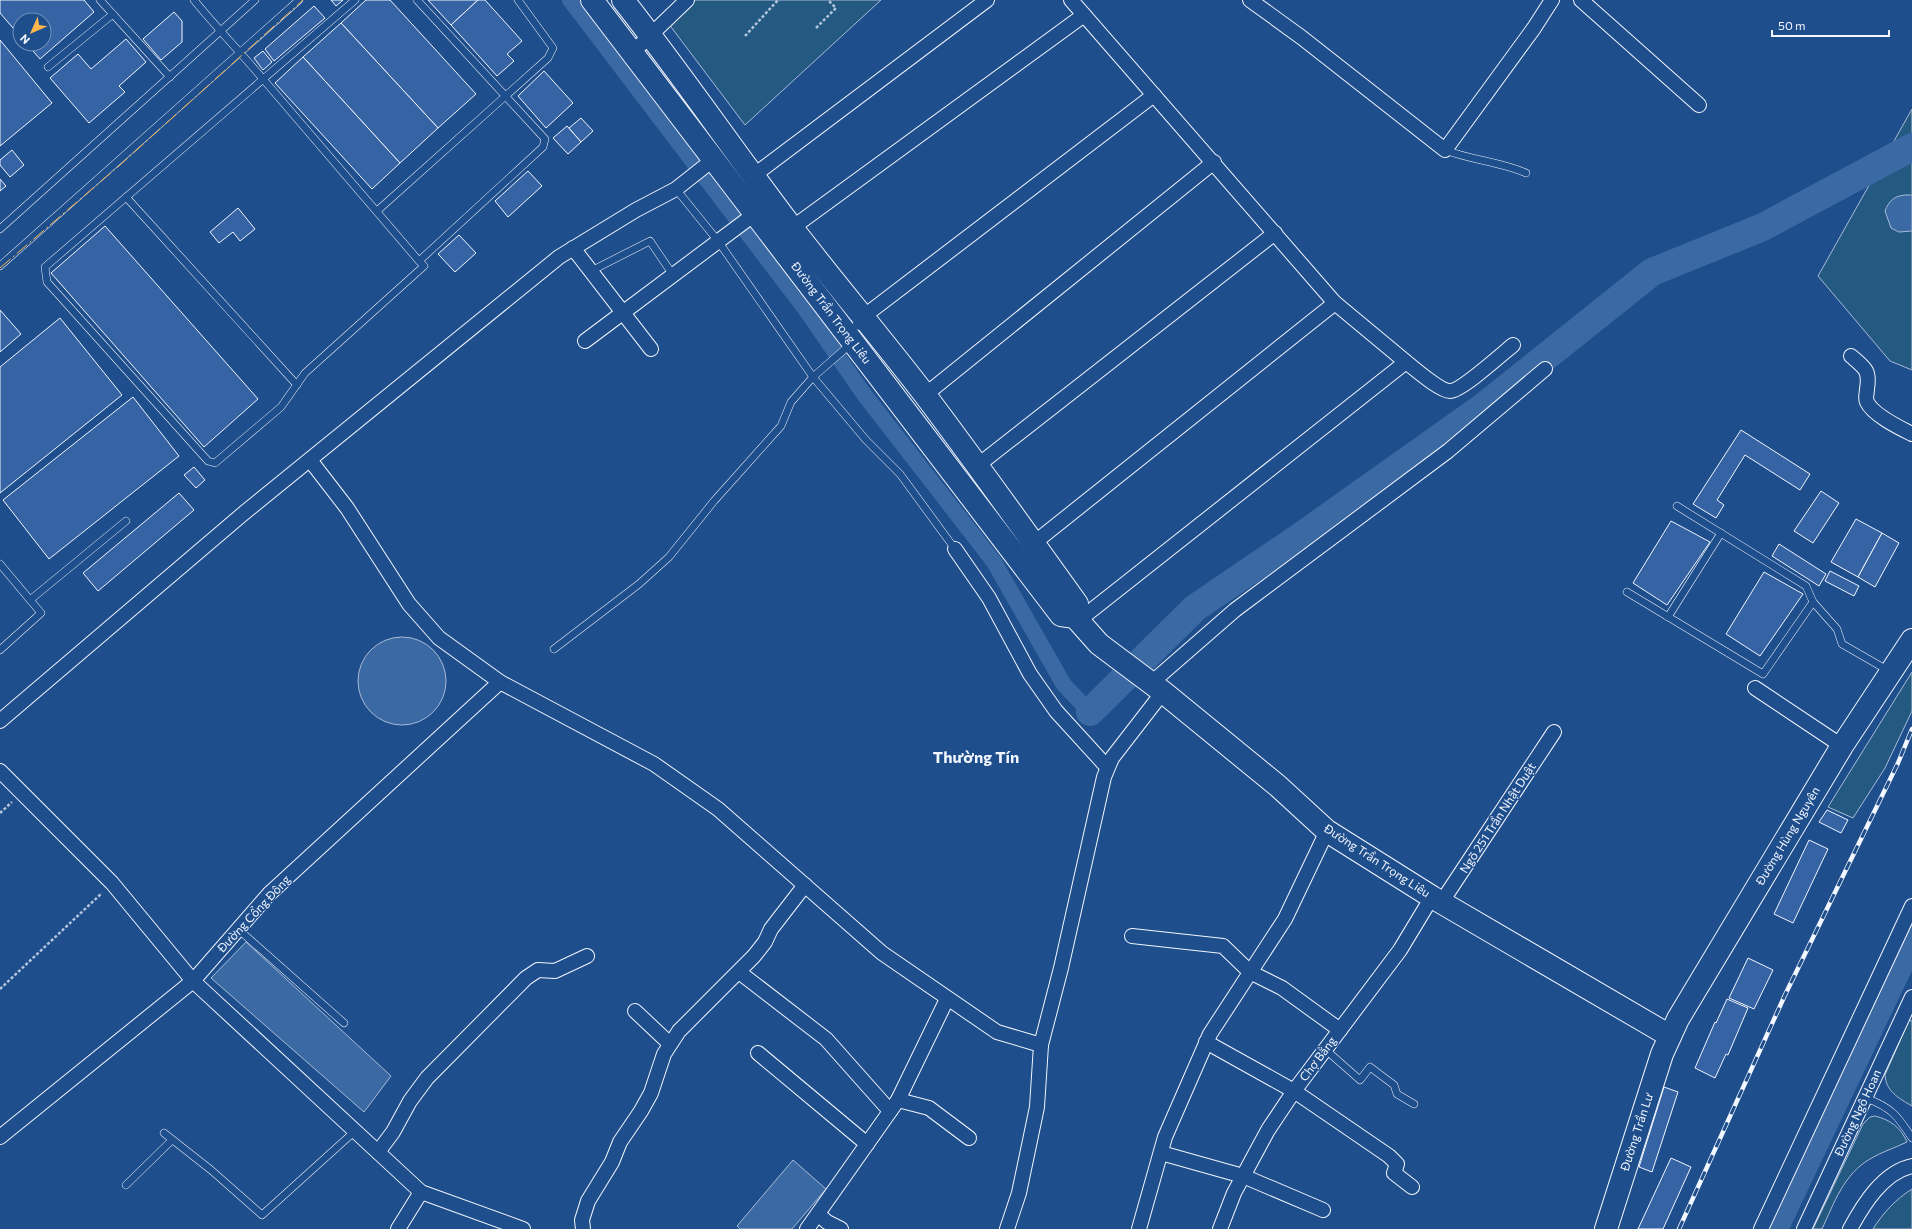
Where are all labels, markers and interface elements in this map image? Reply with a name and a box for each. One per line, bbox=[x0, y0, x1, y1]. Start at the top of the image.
north arrow bbox=[12, 12, 52, 52]
scale bar bbox=[1772, 12, 1889, 38]
text: 50 m bbox=[1778, 18, 1806, 32]
text: N bbox=[17, 32, 32, 47]
street label: Đường Trần Trọng Liêu bbox=[788, 258, 875, 366]
district label: Thường Tín bbox=[933, 747, 1019, 766]
street label: Ngõ 251 Trần Nhật Duật bbox=[1456, 760, 1538, 875]
street label: Đường Hùng Nguyên bbox=[1752, 784, 1822, 888]
street label: Đường Trần Trọng Liêu bbox=[1321, 820, 1433, 900]
street label: Đường Cổng Đông bbox=[213, 872, 293, 955]
street label: Chợ Bằng bbox=[1296, 1033, 1339, 1084]
street label: Đường Ngô Hoan bbox=[1830, 1067, 1883, 1159]
street label: Đường Trần Lư bbox=[1617, 1091, 1655, 1173]

